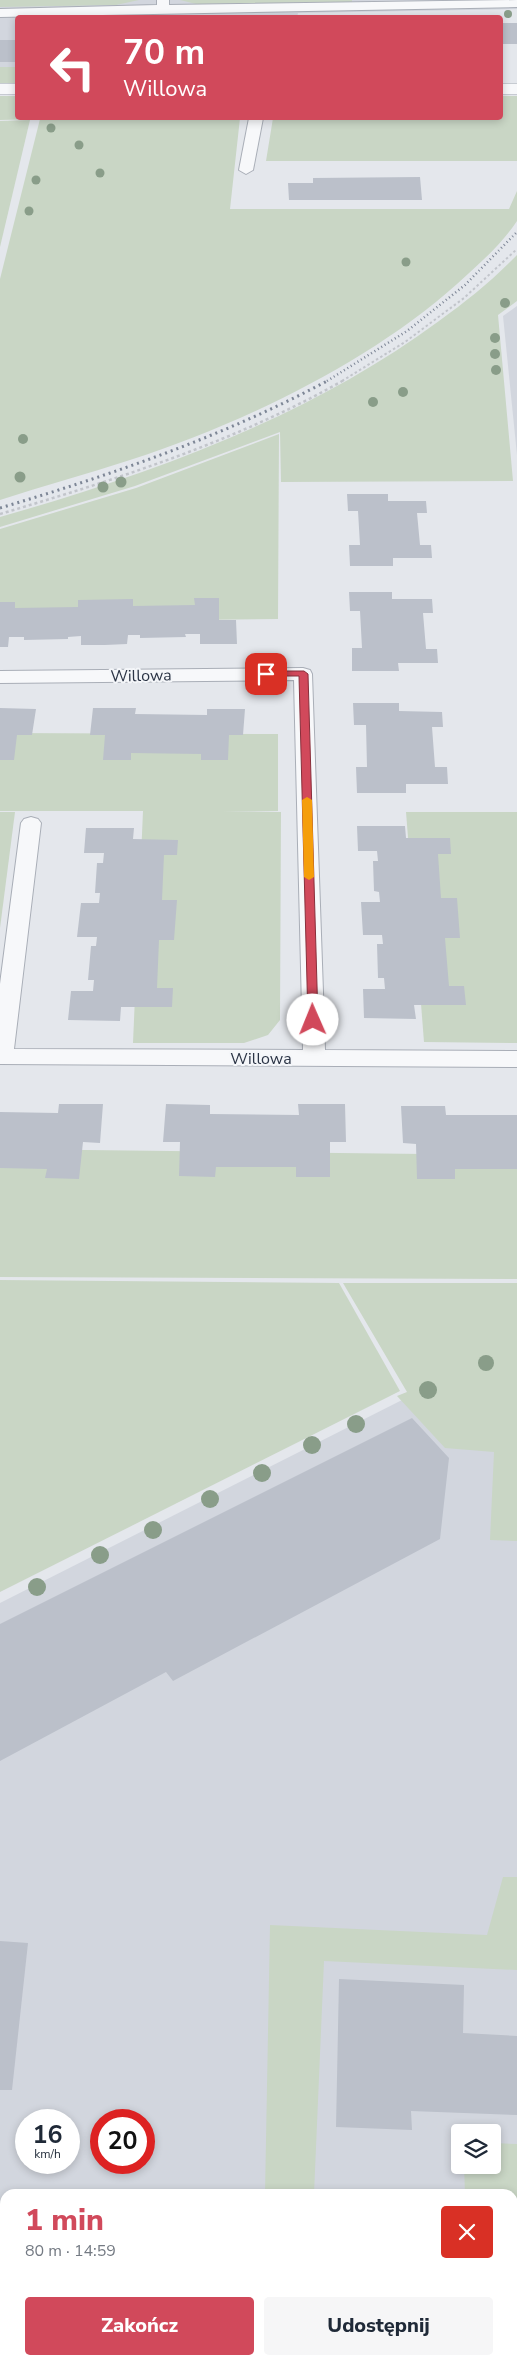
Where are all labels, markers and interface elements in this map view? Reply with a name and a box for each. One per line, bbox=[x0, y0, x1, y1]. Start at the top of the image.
text: 70 m bbox=[123, 29, 205, 76]
icon: left bbox=[40, 35, 105, 100]
text: Willowa bbox=[123, 74, 207, 104]
pin bbox=[245, 653, 287, 695]
icon: arrive bbox=[252, 660, 280, 688]
street label: Willowa bbox=[110, 664, 172, 688]
position arrow bbox=[286, 993, 338, 1045]
street label: Willowa bbox=[230, 1048, 292, 1070]
speed limit sign: 20 bbox=[90, 2109, 155, 2174]
text: 16 bbox=[32, 2118, 63, 2152]
map controls bbox=[451, 2124, 501, 2174]
button: layers bbox=[451, 2124, 501, 2174]
text: km/h bbox=[34, 2146, 61, 2162]
text: 1 min bbox=[25, 2200, 104, 2241]
button: close bbox=[441, 2206, 493, 2258]
text: 80 m · 14:59 bbox=[25, 2240, 116, 2262]
button: Zakończ bbox=[25, 2297, 254, 2355]
button: Udostępnij bbox=[264, 2297, 493, 2355]

